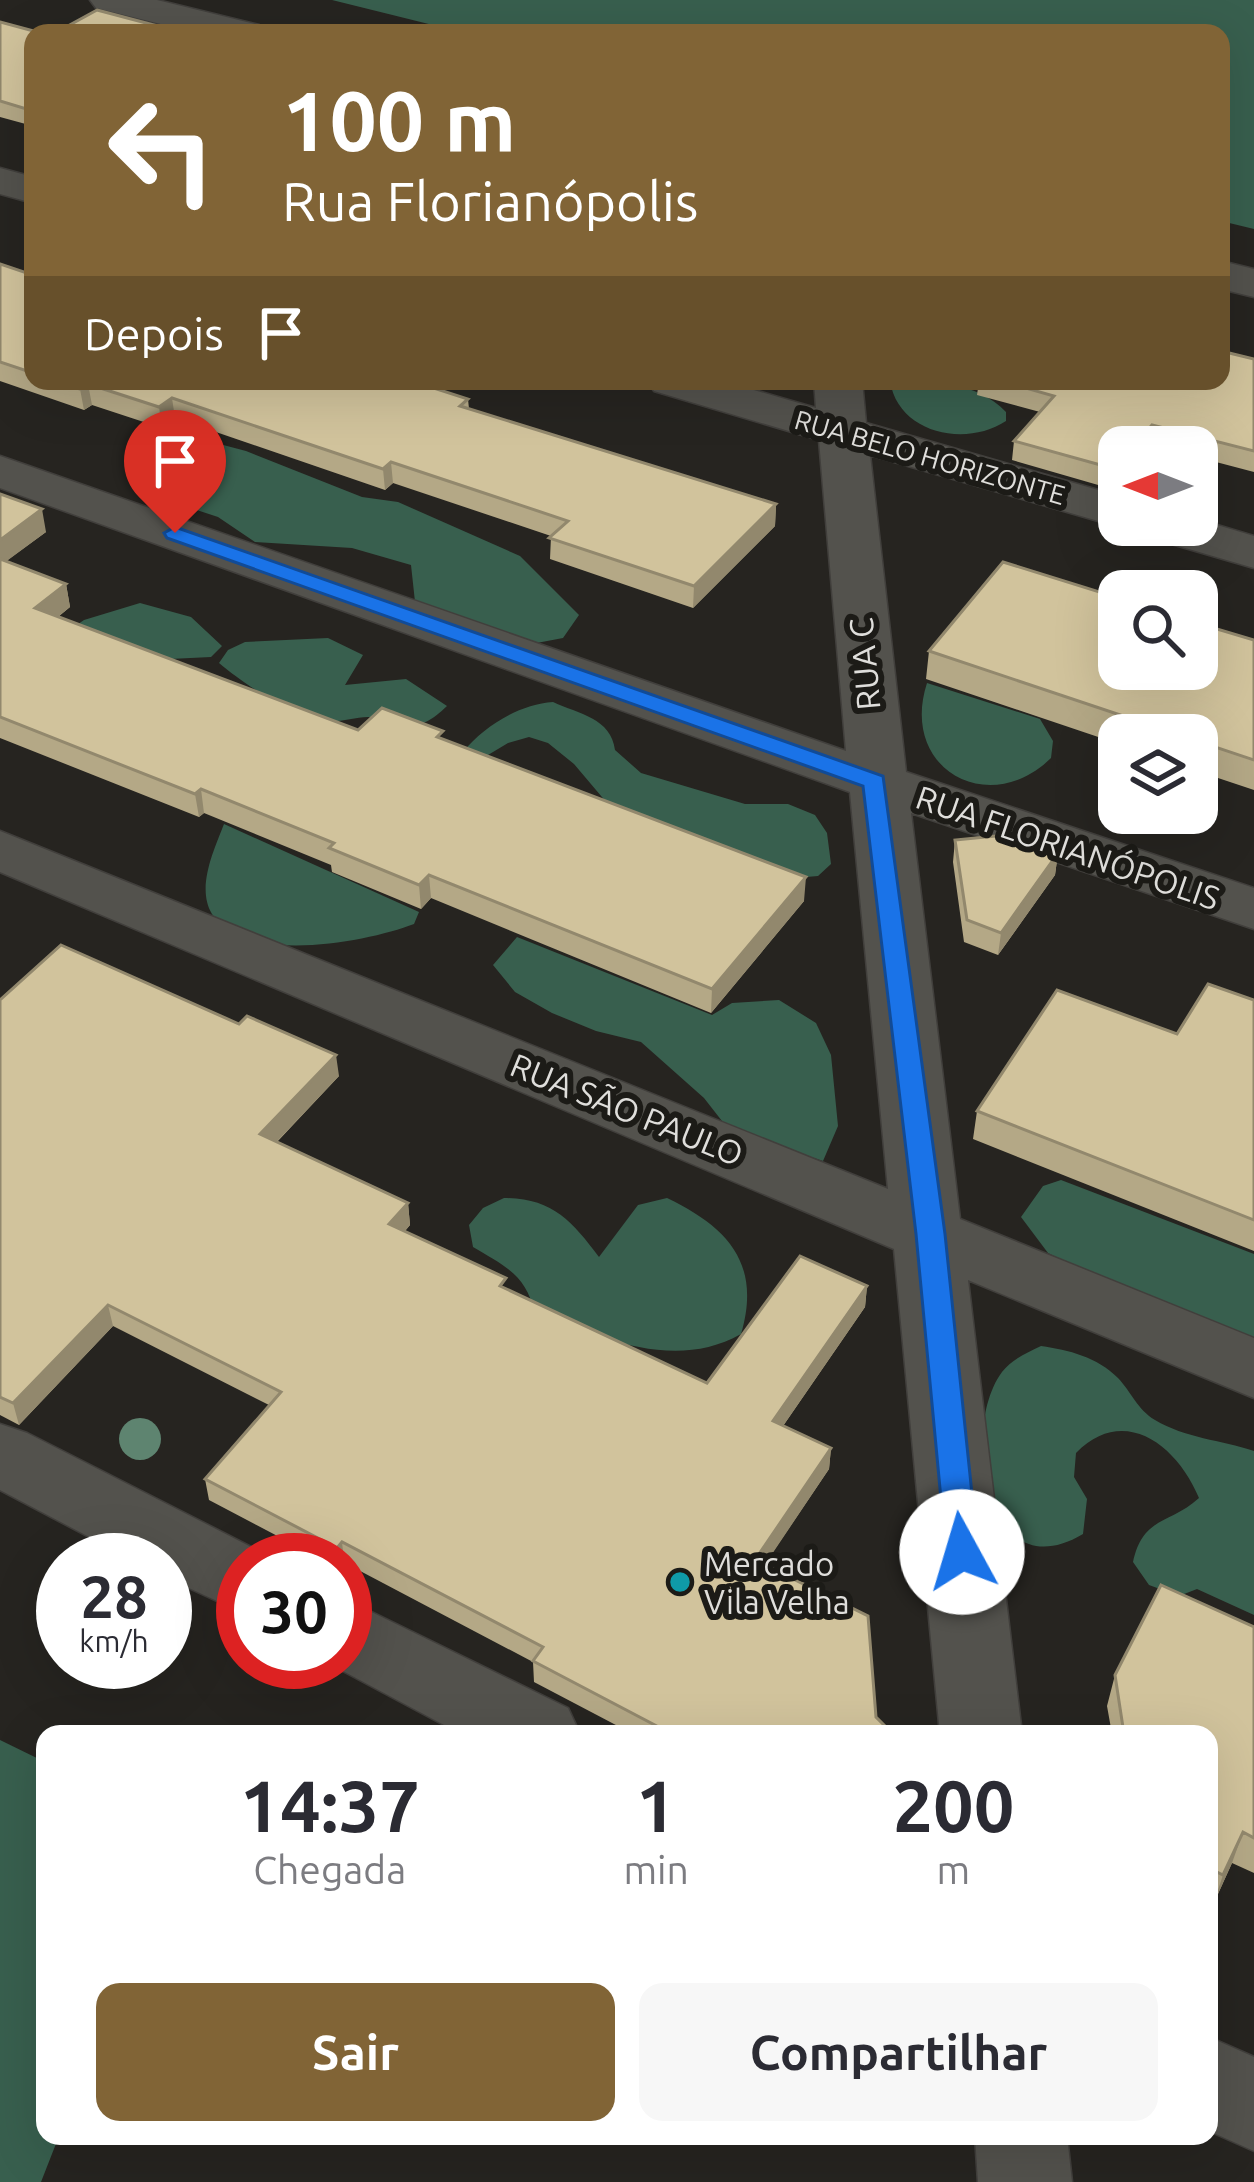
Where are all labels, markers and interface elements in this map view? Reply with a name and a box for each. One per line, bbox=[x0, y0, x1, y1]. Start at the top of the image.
icon: left bbox=[84, 72, 240, 228]
text: 100 m bbox=[282, 73, 516, 167]
text: Rua Florianópolis bbox=[282, 171, 698, 231]
icon: arrive bbox=[248, 300, 314, 366]
text: Depois bbox=[84, 308, 224, 359]
street label: RUA BELO HORIZONTE bbox=[791, 404, 1069, 510]
pin bbox=[124, 410, 226, 533]
north arrow bbox=[1098, 426, 1218, 546]
map controls bbox=[1098, 426, 1218, 834]
icon: arrive bbox=[142, 428, 208, 494]
button: search bbox=[1098, 570, 1218, 690]
street label: RUA C bbox=[842, 616, 886, 712]
button: layers bbox=[1098, 714, 1218, 834]
street label: RUA FLORIANÓPOLIS bbox=[911, 776, 1225, 916]
street label: RUA SÃO PAULO bbox=[505, 1046, 749, 1172]
position arrow bbox=[899, 1489, 1025, 1615]
speed limit sign: 30 bbox=[216, 1533, 372, 1689]
place label: Mercado Vila Velha bbox=[704, 1545, 850, 1620]
text: 28 bbox=[80, 1562, 148, 1629]
marker: Mercado Vila Velha bbox=[667, 1569, 693, 1595]
text: km/h bbox=[79, 1624, 149, 1658]
text: 14:37 bbox=[240, 1765, 420, 1846]
text: 1 bbox=[636, 1765, 676, 1846]
text: 200 bbox=[892, 1765, 1014, 1846]
text: Chegada bbox=[253, 1848, 406, 1891]
text: min bbox=[623, 1848, 689, 1891]
text: m bbox=[937, 1848, 970, 1891]
button: Sair bbox=[96, 1983, 615, 2121]
button: Compartilhar bbox=[639, 1983, 1158, 2121]

